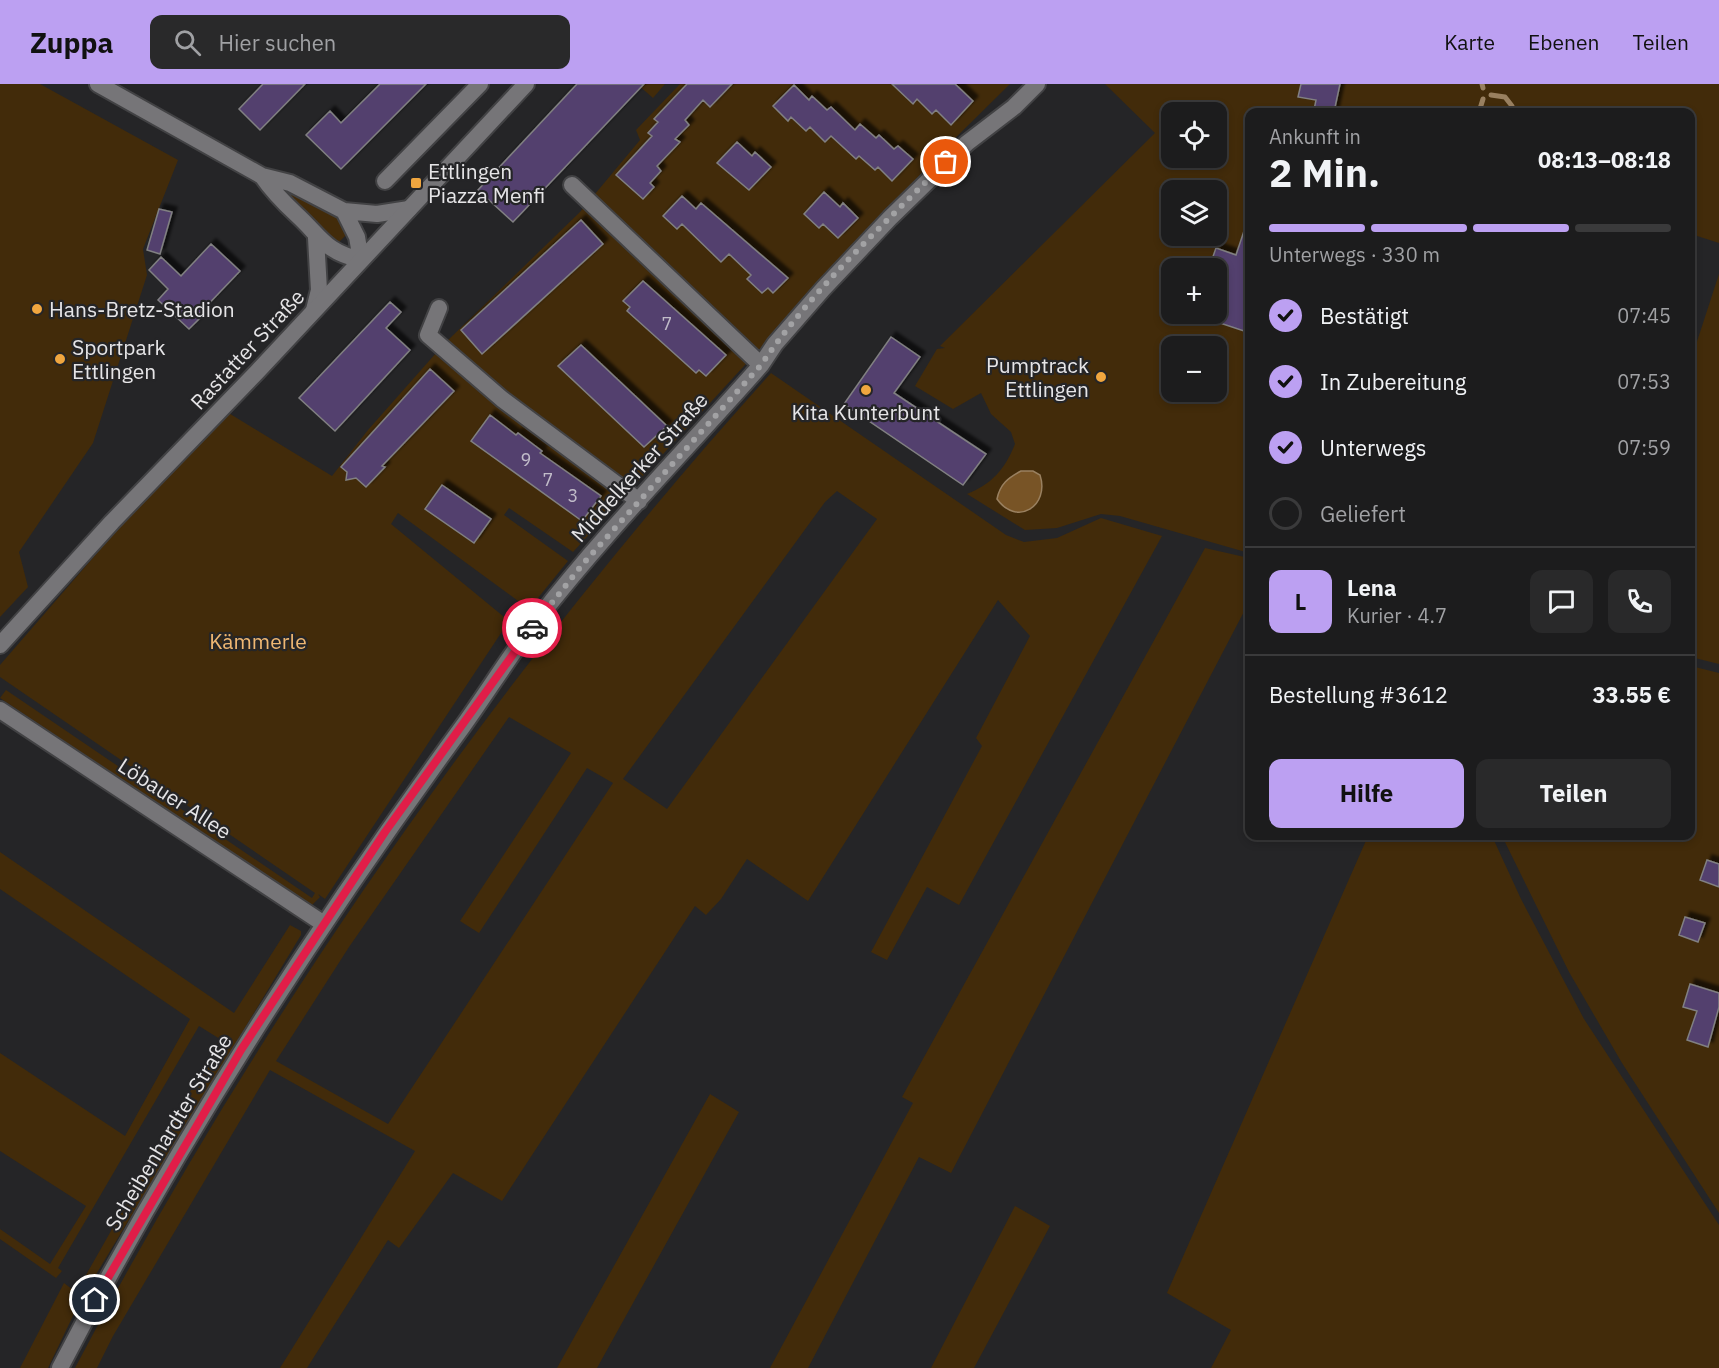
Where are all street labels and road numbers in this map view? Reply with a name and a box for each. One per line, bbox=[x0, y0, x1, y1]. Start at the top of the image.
street label: Rastatter Straße bbox=[184, 283, 310, 415]
street label: Middelkerker Straße bbox=[564, 386, 714, 548]
street label: Löbauer Allee bbox=[113, 751, 237, 845]
street label: Scheibenhardter Straße bbox=[98, 1028, 238, 1236]

